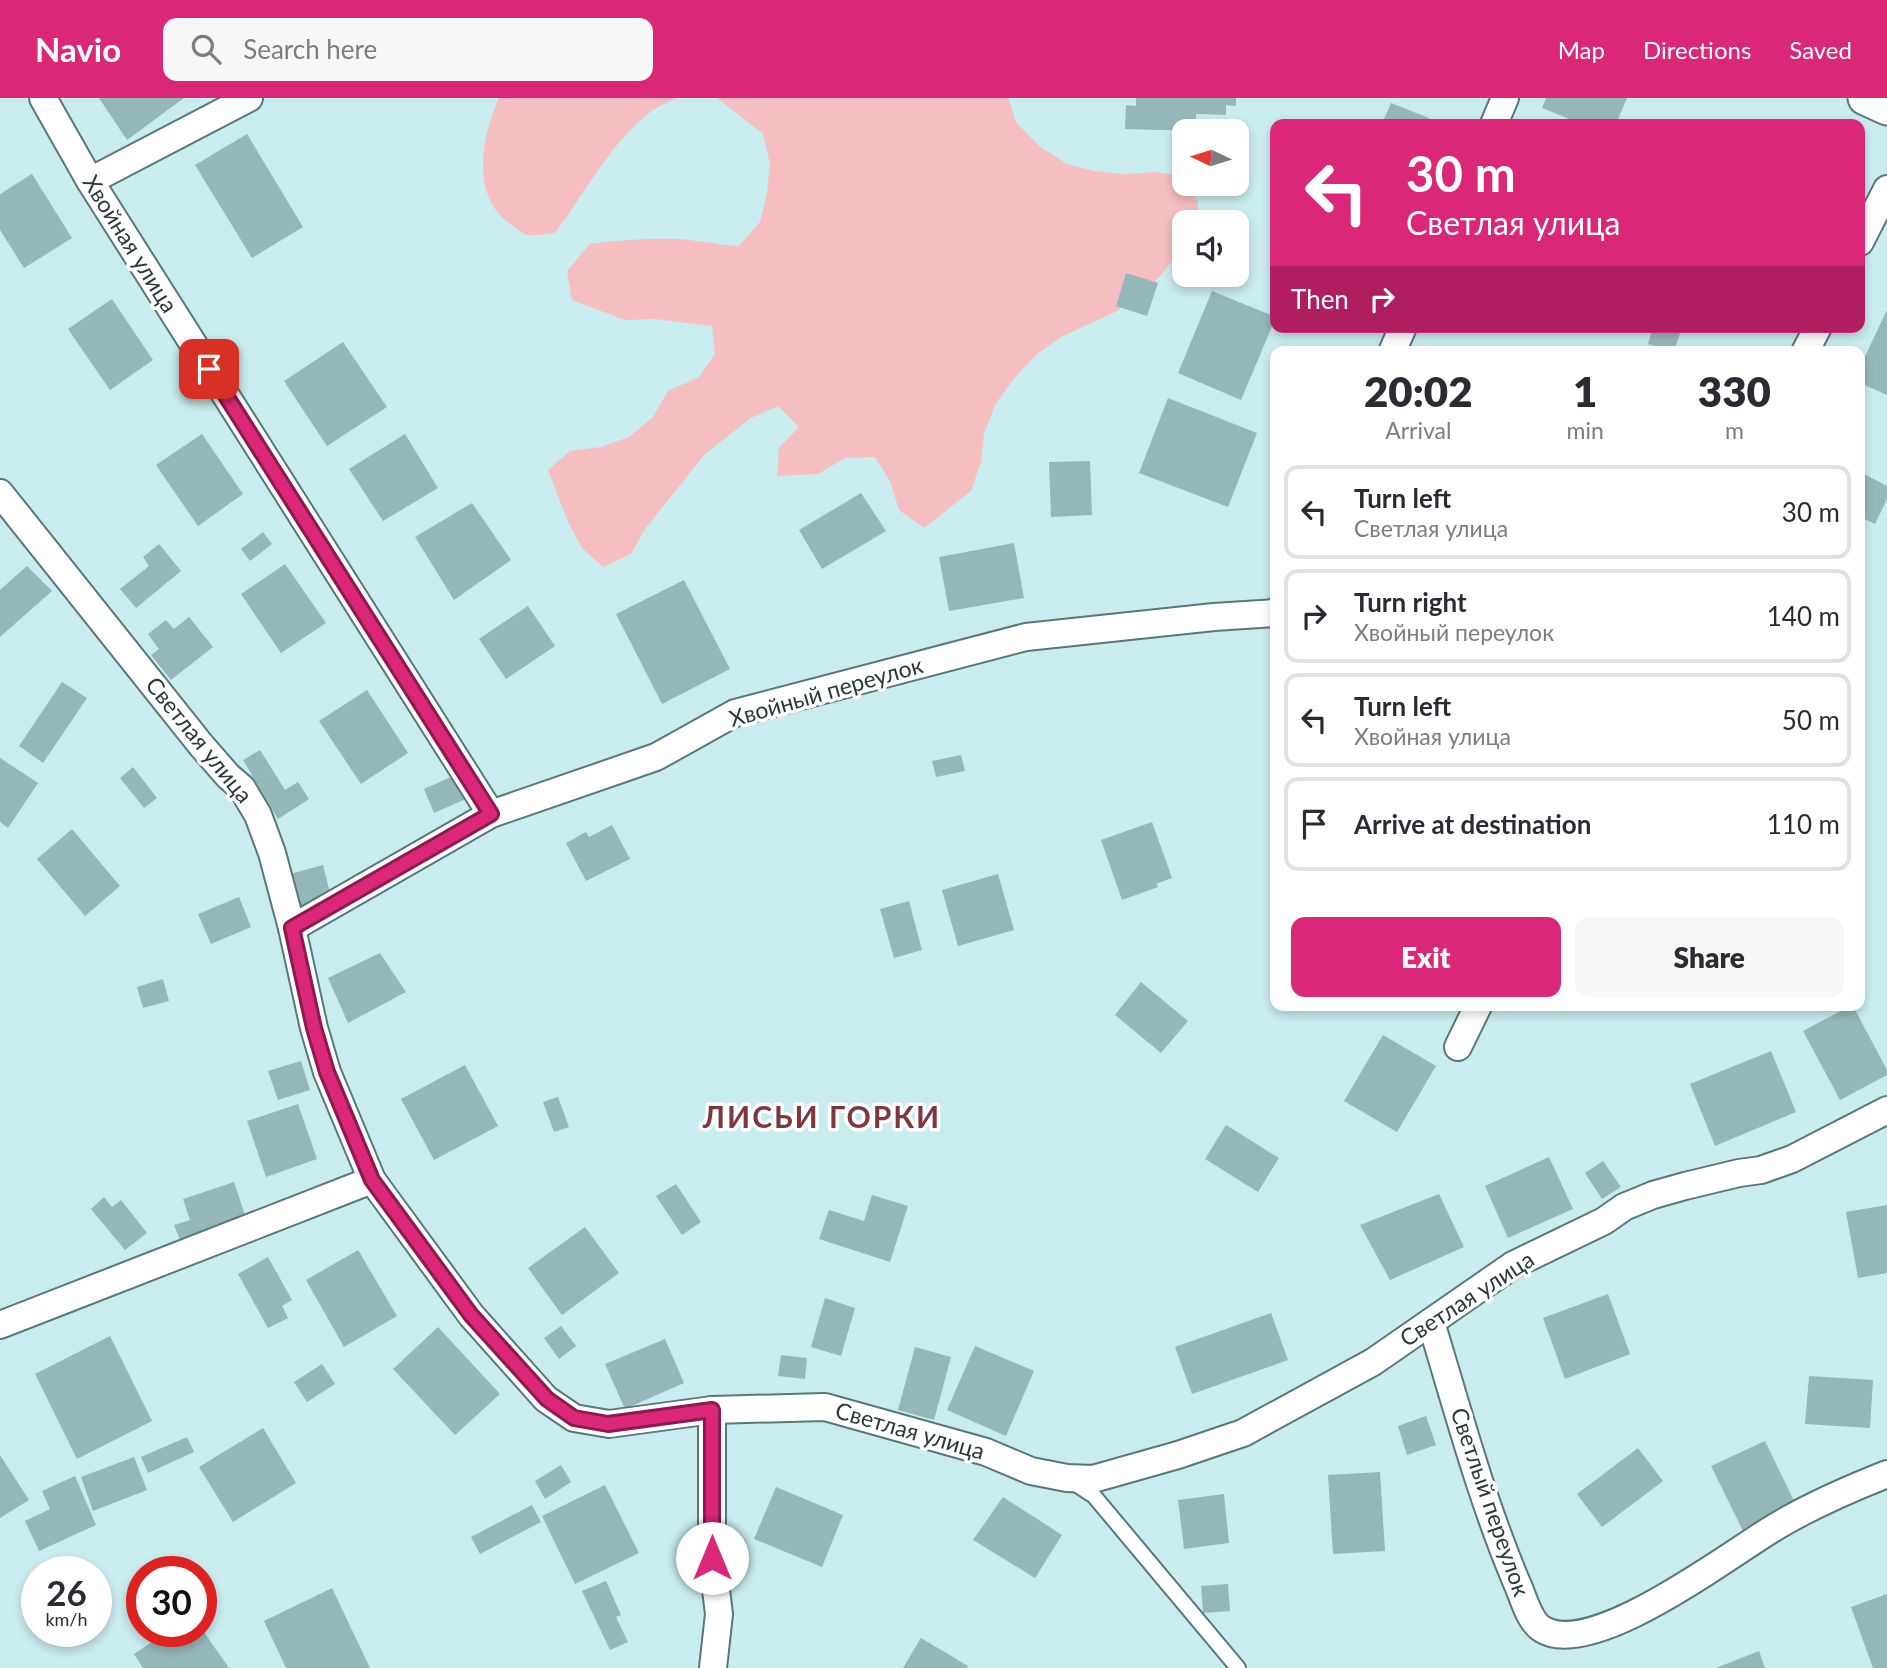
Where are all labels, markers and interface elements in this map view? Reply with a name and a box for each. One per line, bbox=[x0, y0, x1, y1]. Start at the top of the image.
search box bbox=[163, 18, 653, 81]
text: Navio bbox=[35, 29, 121, 69]
icon: search bbox=[187, 30, 225, 68]
text: Search here bbox=[243, 33, 377, 65]
text: Map bbox=[1558, 35, 1605, 64]
text: Directions bbox=[1643, 35, 1751, 64]
text: Saved bbox=[1789, 35, 1852, 64]
north arrow bbox=[1172, 119, 1250, 196]
map controls bbox=[1172, 119, 1249, 287]
text: 30 m bbox=[1406, 144, 1516, 202]
icon: left bbox=[1291, 147, 1382, 238]
street label: Хвойная улица bbox=[77, 170, 184, 317]
text: Светлая улица bbox=[1406, 203, 1620, 242]
button: sound bbox=[1172, 210, 1249, 287]
icon: right bbox=[1363, 280, 1401, 318]
text: Then bbox=[1291, 283, 1349, 315]
pin bbox=[179, 339, 239, 399]
icon: arrive bbox=[190, 350, 228, 388]
text: 20:02 bbox=[1364, 366, 1473, 416]
text: 1 bbox=[1573, 366, 1597, 416]
text: 330 bbox=[1698, 366, 1771, 416]
text: Arrival bbox=[1385, 416, 1451, 444]
text: min bbox=[1567, 416, 1604, 444]
text: m bbox=[1725, 416, 1744, 444]
text: Turn left bbox=[1354, 482, 1451, 514]
icon: left bbox=[1295, 493, 1333, 531]
text: 30 m bbox=[1782, 496, 1840, 528]
text: Светлая улица bbox=[1354, 514, 1508, 542]
text: Turn right bbox=[1354, 586, 1467, 618]
icon: right bbox=[1295, 597, 1333, 635]
text: 140 m bbox=[1767, 600, 1840, 632]
text: Хвойный переулок bbox=[1354, 618, 1554, 646]
street label: Хвойный переулок bbox=[726, 650, 926, 732]
street label: Светлая улица bbox=[140, 671, 259, 808]
text: Turn left bbox=[1354, 690, 1451, 722]
icon: left bbox=[1295, 701, 1333, 739]
text: 50 m bbox=[1782, 704, 1840, 736]
text: Хвойная улица bbox=[1354, 722, 1511, 750]
icon: arrive bbox=[1295, 805, 1333, 843]
text: Arrive at destination bbox=[1354, 808, 1591, 840]
text: 110 m bbox=[1767, 808, 1840, 840]
button: Exit bbox=[1291, 917, 1561, 997]
button: Share bbox=[1575, 917, 1844, 997]
district label: ЛИСЬИ ГОРКИ bbox=[702, 1098, 941, 1134]
street label: Светлая улица bbox=[1394, 1244, 1539, 1352]
street label: Светлая улица bbox=[832, 1395, 988, 1465]
street label: Светлый переулок bbox=[1446, 1404, 1536, 1600]
position arrow bbox=[675, 1521, 749, 1595]
speed limit sign: 30 bbox=[126, 1556, 217, 1647]
text: 26 bbox=[46, 1571, 87, 1613]
text: km/h bbox=[45, 1608, 88, 1630]

